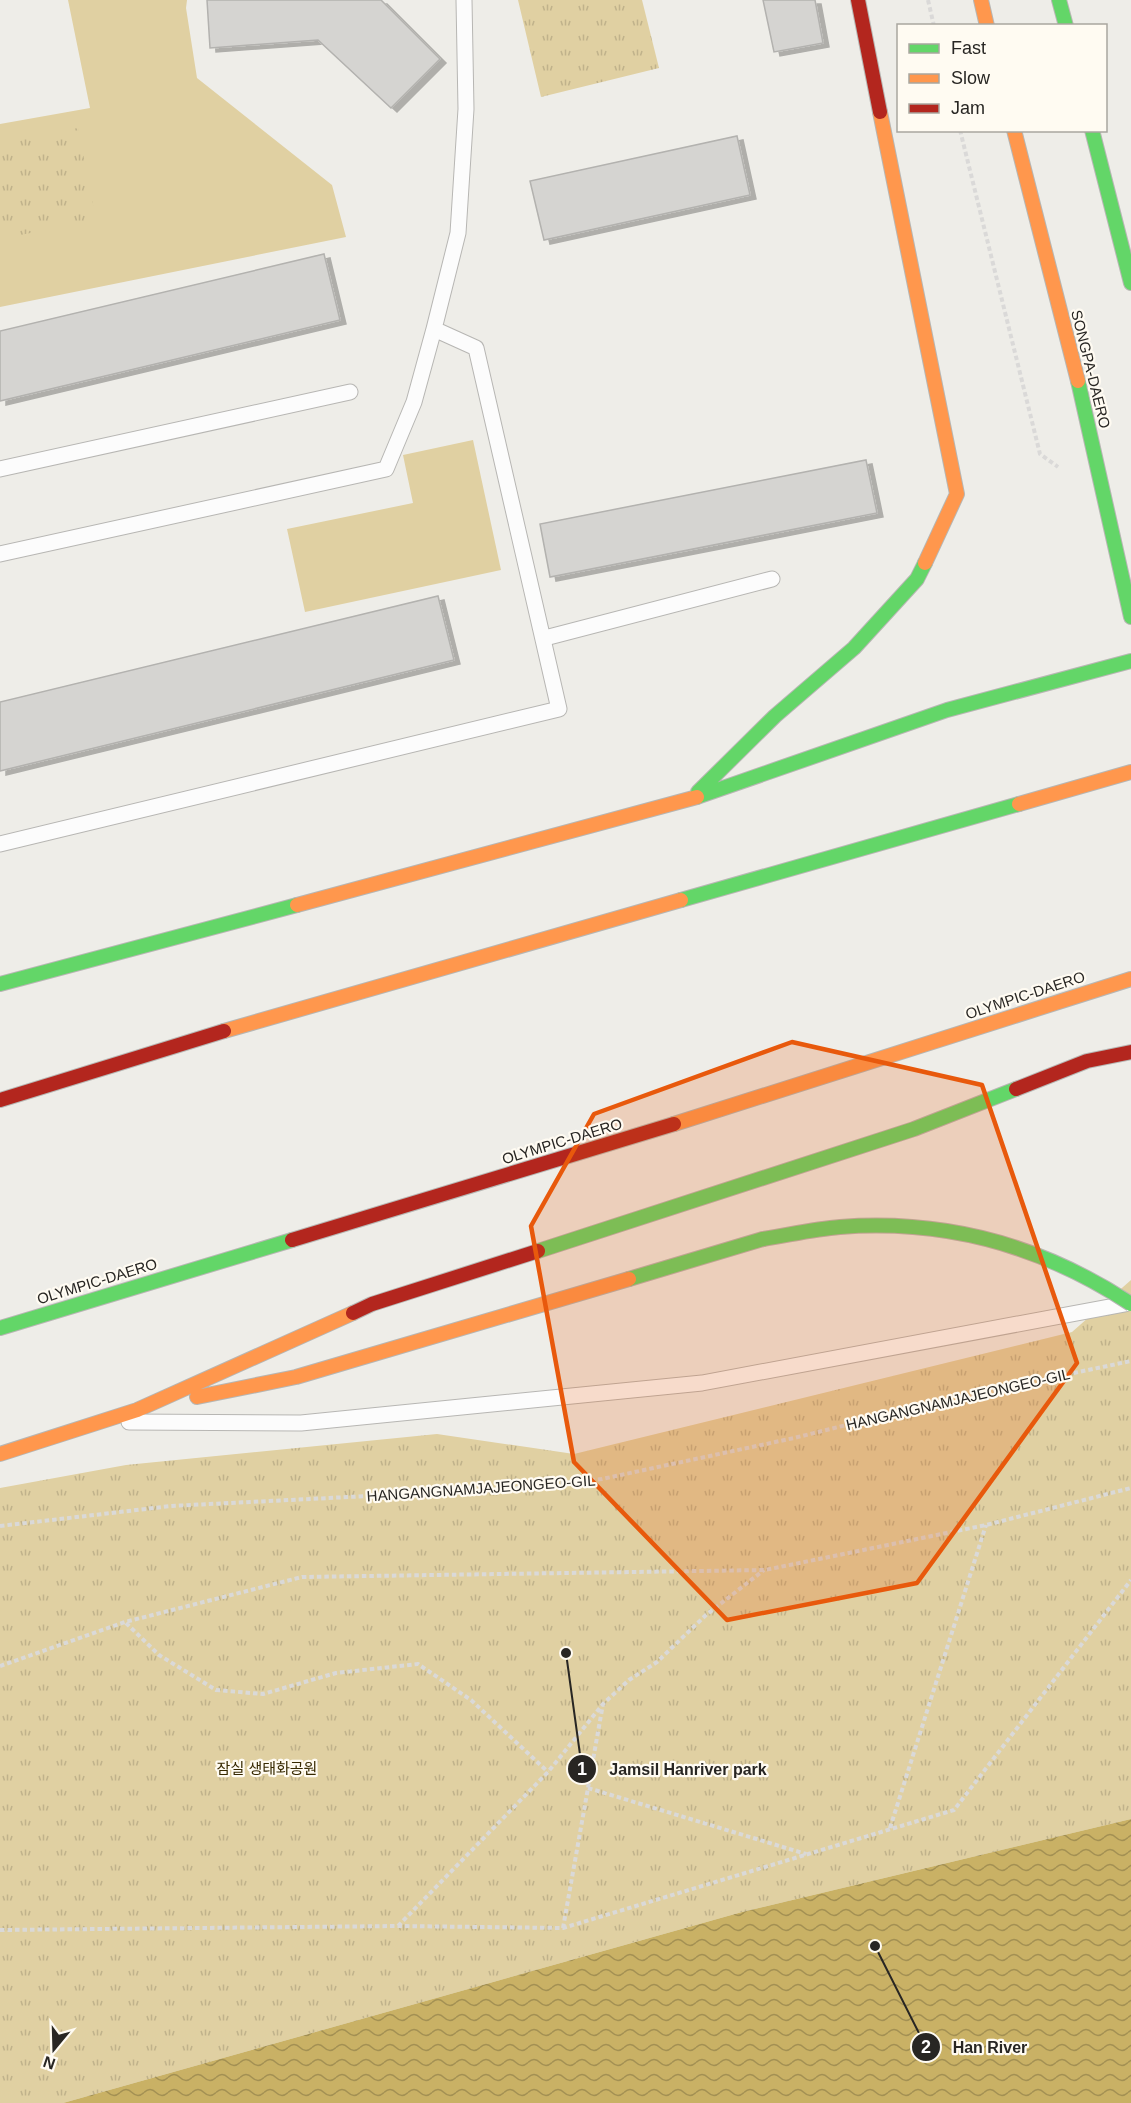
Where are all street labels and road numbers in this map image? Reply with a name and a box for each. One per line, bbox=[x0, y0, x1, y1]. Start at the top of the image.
street label: SONGPA-DAERO bbox=[1068, 308, 1114, 430]
street label: OLYMPIC-DAERO bbox=[963, 968, 1087, 1022]
street label: OLYMPIC-DAERO bbox=[500, 1115, 624, 1167]
street label: OLYMPIC-DAERO bbox=[35, 1255, 159, 1307]
street label: HANGANGNAMJAJEONGEO-GIL bbox=[844, 1365, 1072, 1433]
street label: HANGANGNAMJAJEONGEO-GIL bbox=[366, 1472, 596, 1504]

